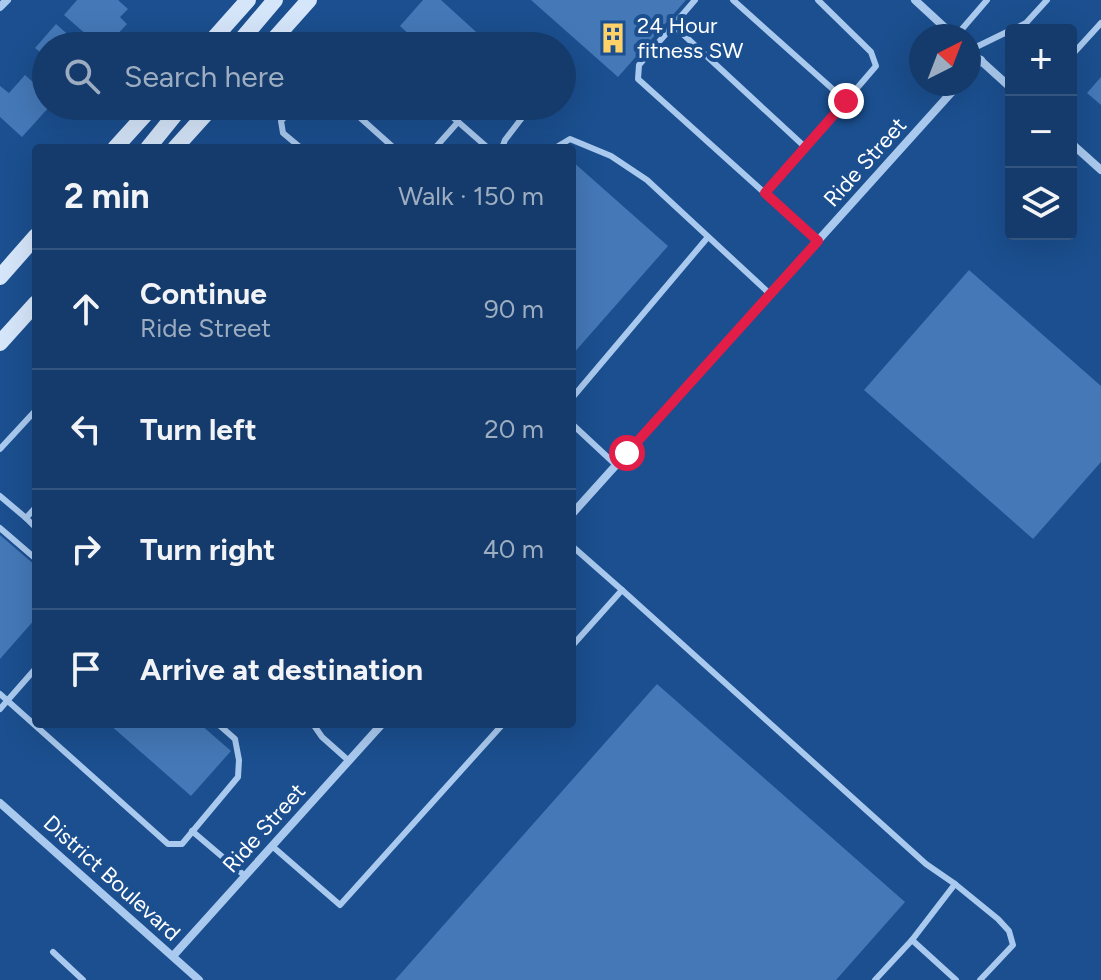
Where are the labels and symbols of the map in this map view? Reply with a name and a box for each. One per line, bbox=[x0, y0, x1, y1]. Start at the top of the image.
place label: 24 Hour fitness SW bbox=[637, 12, 743, 64]
building icon: 24 Hour fitness SW bbox=[596, 21, 630, 55]
north arrow bbox=[909, 24, 981, 96]
route end bbox=[828, 83, 864, 119]
street label: Ride Street bbox=[818, 112, 912, 212]
route start bbox=[609, 435, 645, 471]
street label: Ride Street bbox=[217, 778, 311, 878]
street label: District Boulevard bbox=[38, 809, 186, 947]

